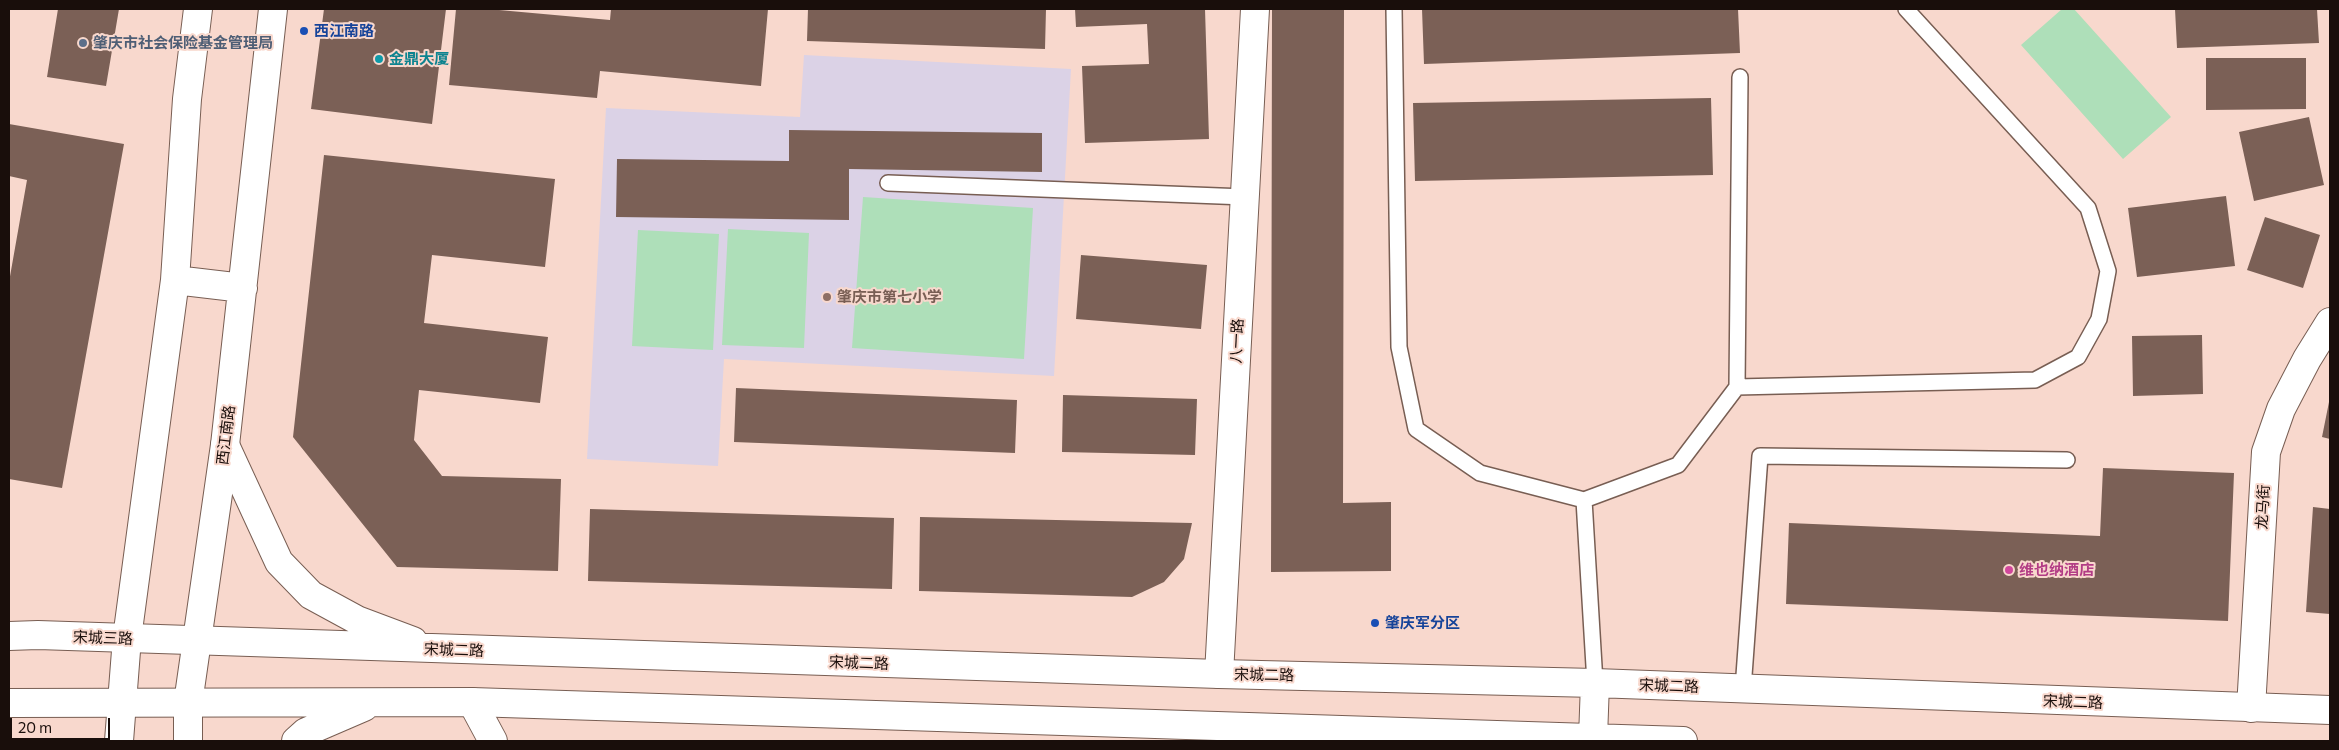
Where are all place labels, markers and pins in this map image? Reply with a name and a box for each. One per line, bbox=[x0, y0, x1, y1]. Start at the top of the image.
place label: 西江南路 bbox=[314, 22, 374, 40]
marker: 西江南路 bbox=[298, 25, 310, 37]
place label: 肇庆市社会保险基金管理局 bbox=[93, 34, 273, 52]
marker: 肇庆市社会保险基金管理局 bbox=[77, 37, 89, 49]
place label: 金鼎大厦 bbox=[389, 50, 449, 68]
marker: 金鼎大厦 bbox=[373, 53, 385, 65]
place label: 肇庆市第七小学 bbox=[837, 288, 942, 306]
marker: 肇庆市第七小学 bbox=[821, 291, 833, 303]
place label: 维也纳酒店 bbox=[2019, 561, 2094, 579]
marker: 维也纳酒店 bbox=[2003, 564, 2015, 576]
place label: 肇庆军分区 bbox=[1385, 614, 1460, 632]
marker: 肇庆军分区 bbox=[1369, 617, 1381, 629]

